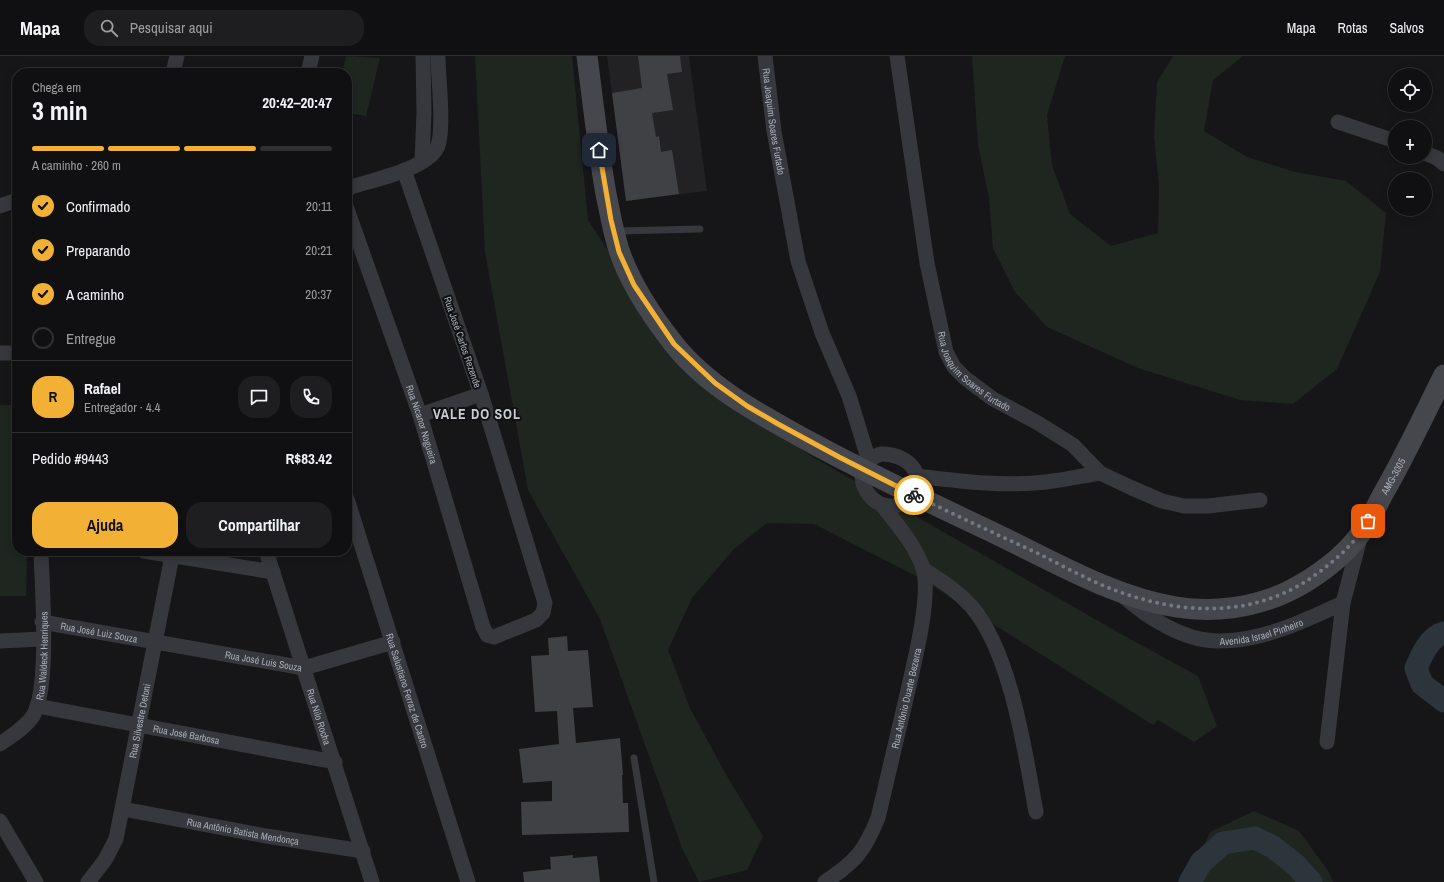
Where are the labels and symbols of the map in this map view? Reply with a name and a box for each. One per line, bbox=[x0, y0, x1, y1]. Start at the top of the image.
street label: Rua Joaquim Soares Furtado bbox=[759, 67, 788, 176]
pin bbox=[582, 133, 616, 167]
street label: Rua José Carlos Rezende bbox=[441, 295, 484, 390]
street label: Rua Joaquim Soares Furtado bbox=[935, 330, 1013, 414]
street label: Rua Nicanor Nogueira bbox=[403, 383, 440, 466]
district label: VALE DO SOL bbox=[433, 405, 521, 423]
street label: AMG-3005 bbox=[1378, 456, 1409, 498]
courier bbox=[894, 475, 934, 515]
pin bbox=[1351, 504, 1385, 538]
street label: Rua Waldeck Henriques bbox=[33, 611, 51, 701]
street label: Avenida Israel Pinheiro bbox=[1218, 615, 1305, 648]
street label: Rua José Luiz Souza bbox=[59, 619, 139, 646]
street label: Rua Salustiano Ferraz de Castro bbox=[383, 632, 431, 750]
street label: Rua Antônio Duarte Bezerra bbox=[888, 646, 924, 750]
street label: Rua José Luis Souza bbox=[224, 648, 304, 675]
street label: Rua Silvestre Detoni bbox=[126, 682, 154, 759]
street label: Rua Nilo Rocha bbox=[304, 687, 334, 747]
street label: Rua José Barbosa bbox=[152, 722, 221, 747]
street label: Rua Antônio Batista Mendonça bbox=[186, 815, 300, 848]

